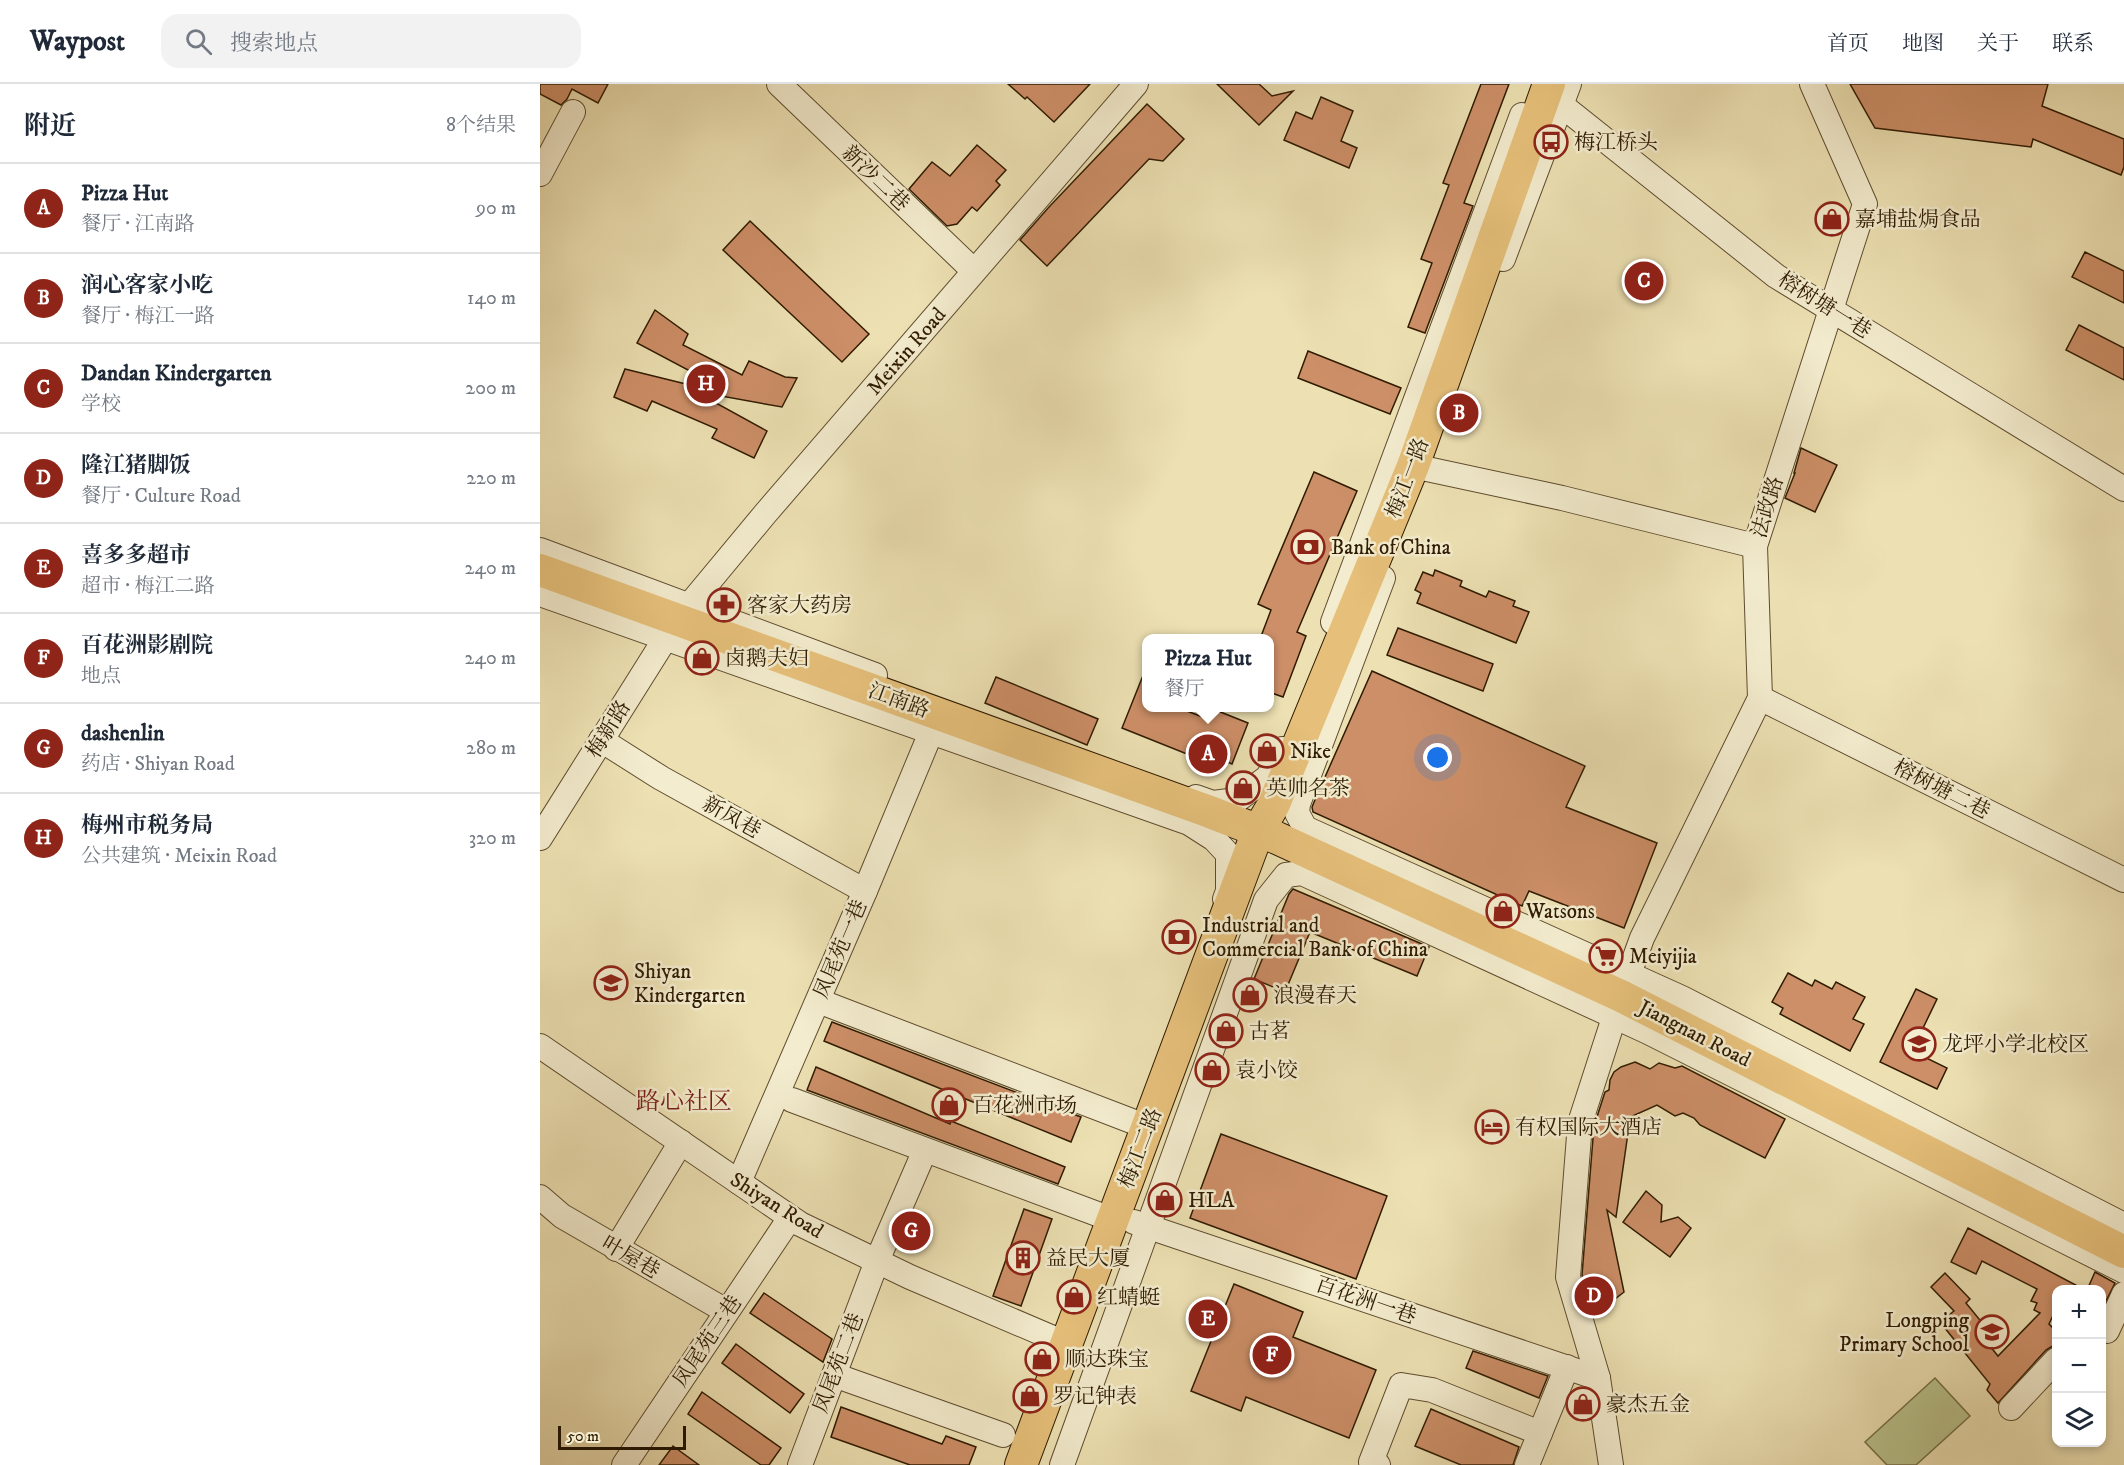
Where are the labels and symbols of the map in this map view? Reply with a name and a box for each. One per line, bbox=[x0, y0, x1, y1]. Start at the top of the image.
bus stop icon: 梅江桥头 bbox=[1533, 124, 1569, 160]
place label: 梅江桥头 bbox=[1574, 130, 1658, 156]
street label: 新沙二巷 bbox=[836, 140, 915, 217]
shop icon: 嘉埔盐焗食品 bbox=[1814, 201, 1850, 237]
place label: 嘉埔盐焗食品 bbox=[1855, 207, 1981, 233]
pin: C bbox=[1624, 258, 1664, 304]
street label: 榕树塘一巷 bbox=[1773, 267, 1876, 345]
street label: Meixin Road bbox=[862, 302, 952, 401]
pin: H bbox=[686, 362, 726, 406]
pin: B bbox=[1440, 390, 1478, 436]
street label: 梅江一路 bbox=[1381, 434, 1435, 522]
street label: 法政路 bbox=[1746, 473, 1790, 541]
bank icon: Bank of China bbox=[1290, 529, 1326, 565]
place label: Bank of China bbox=[1331, 535, 1451, 561]
pharmacy icon: 客家大药房 bbox=[706, 587, 742, 623]
place label: 客家大药房 bbox=[747, 593, 852, 619]
shop icon: 卤鹅夫妇 bbox=[684, 640, 720, 676]
place label: 卤鹅夫妇 bbox=[725, 646, 809, 672]
street label: 江南路 bbox=[865, 678, 933, 724]
street label: 梅新路 bbox=[581, 696, 637, 763]
pin: A bbox=[1188, 732, 1228, 776]
shop icon: Nike bbox=[1249, 733, 1285, 769]
place label: Nike bbox=[1290, 739, 1331, 765]
your location bbox=[1423, 743, 1452, 772]
street label: 榕树塘二巷 bbox=[1889, 754, 1994, 825]
shop icon: 英帅名茶 bbox=[1225, 770, 1261, 806]
place label: 英帅名茶 bbox=[1266, 776, 1350, 802]
street label: 新凤巷 bbox=[698, 791, 765, 845]
shop icon: Watsons bbox=[1485, 893, 1521, 929]
street label: 凤尾苑一巷 bbox=[808, 896, 873, 1003]
place label: Watsons bbox=[1525, 899, 1595, 925]
place label: Industrial and Commercial Bank of China bbox=[1202, 913, 1428, 963]
bank icon: Industrial and Commercial Bank of China bbox=[1161, 919, 1197, 955]
supermarket icon: Meiyijia bbox=[1588, 938, 1624, 974]
place label: Meiyijia bbox=[1629, 944, 1697, 970]
place label: Shiyan Kindergarten bbox=[634, 959, 745, 1009]
school or university icon: Shiyan Kindergarten bbox=[593, 965, 629, 1001]
shop icon: 浪漫春天 bbox=[1232, 977, 1268, 1013]
place label: 浪漫春天 bbox=[1273, 983, 1357, 1009]
street label: Jiangnan Road bbox=[1632, 994, 1755, 1073]
shop icon: 古茗 bbox=[1208, 1013, 1244, 1049]
place label: 古茗 bbox=[1249, 1019, 1291, 1045]
school or university icon: 龙坪小学北校区 bbox=[1901, 1026, 1937, 1062]
place label: 龙坪小学北校区 bbox=[1942, 1032, 2089, 1058]
shop icon: 袁小饺 bbox=[1194, 1052, 1230, 1088]
place label: 袁小饺 bbox=[1235, 1058, 1298, 1084]
district label: 路心社区 bbox=[636, 1087, 732, 1117]
shop icon: 百花洲市场 bbox=[931, 1087, 967, 1123]
place label: 百花洲市场 bbox=[972, 1093, 1077, 1119]
street label: 梅江二路 bbox=[1114, 1104, 1168, 1192]
hotel icon: 有权国际大酒店 bbox=[1474, 1109, 1510, 1145]
place label: 有权国际大酒店 bbox=[1515, 1115, 1662, 1141]
street label: Shiyan Road bbox=[725, 1167, 828, 1245]
shop icon: HLA bbox=[1147, 1182, 1183, 1218]
place label: HLA bbox=[1188, 1188, 1235, 1214]
pin: G bbox=[892, 1208, 931, 1254]
street label: 叶屋巷 bbox=[597, 1231, 664, 1285]
building icon: 益民大厦 bbox=[1005, 1240, 1041, 1276]
place label: 益民大厦 bbox=[1046, 1246, 1130, 1272]
street label: 百花洲一巷 bbox=[1312, 1272, 1420, 1330]
pin: D bbox=[1574, 1274, 1614, 1318]
shop icon: 红蜻蜓 bbox=[1056, 1279, 1092, 1315]
place label: 红蜻蜓 bbox=[1097, 1285, 1160, 1311]
street label: 凤尾苑三巷 bbox=[668, 1291, 748, 1392]
pin: E bbox=[1188, 1296, 1228, 1342]
place label: Longping Primary School bbox=[1839, 1308, 1970, 1358]
street label: 凤尾苑二巷 bbox=[808, 1310, 870, 1417]
school or university icon: Longping Primary School bbox=[1974, 1314, 2010, 1350]
pin: F bbox=[1252, 1332, 1292, 1378]
shop icon: 顺达珠宝 bbox=[1024, 1341, 1060, 1377]
place label: 顺达珠宝 bbox=[1065, 1347, 1149, 1373]
shop icon: 罗记钟表 bbox=[1012, 1378, 1048, 1414]
place label: 罗记钟表 bbox=[1053, 1384, 1137, 1410]
shop icon: 豪杰五金 bbox=[1565, 1386, 1601, 1422]
place label: 豪杰五金 bbox=[1606, 1392, 1690, 1418]
scale bar bbox=[558, 1423, 686, 1450]

